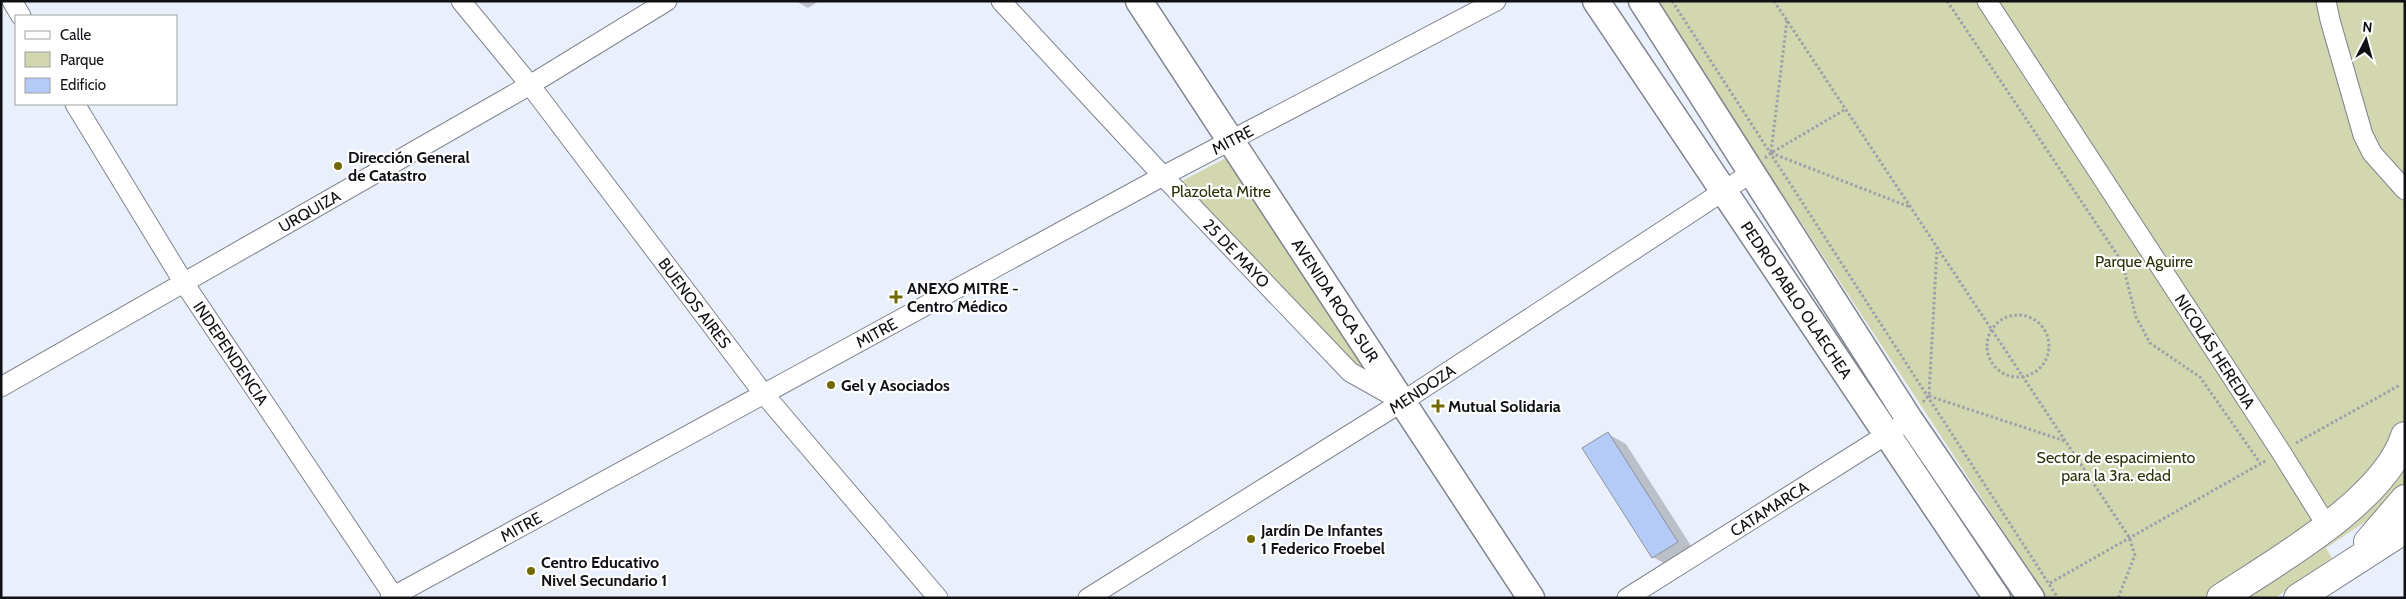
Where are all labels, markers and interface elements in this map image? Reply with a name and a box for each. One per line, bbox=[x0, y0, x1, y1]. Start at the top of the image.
legend bbox=[15, 15, 178, 105]
north arrow bbox=[2341, 15, 2391, 65]
text: N bbox=[2361, 18, 2373, 37]
text: Calle bbox=[60, 26, 91, 44]
text: Parque bbox=[60, 51, 104, 69]
text: Edificio bbox=[60, 76, 106, 94]
street label: MITRE bbox=[1208, 121, 1256, 158]
place label: Dirección General de Catastro bbox=[348, 148, 470, 185]
marker: Dirección General de Catastro bbox=[332, 160, 344, 172]
park label: Plazoleta Mitre bbox=[1171, 182, 1271, 201]
street label: URQUIZA bbox=[275, 186, 344, 236]
street label: 25 DE MAYO bbox=[1199, 215, 1274, 291]
street label: PEDRO PABLO OLAECHEA bbox=[1737, 218, 1856, 382]
street label: AVENIDA ROCA SUR bbox=[1288, 235, 1383, 366]
park label: Parque Aguirre bbox=[2095, 252, 2193, 271]
street label: BUENOS AIRES bbox=[655, 254, 735, 352]
place label: ANEXO MITRE - Centro Médico bbox=[907, 279, 1019, 316]
marker: ANEXO MITRE - Centro Médico bbox=[889, 290, 903, 304]
street label: NICOLÁS HEREDIA bbox=[2171, 290, 2259, 412]
street label: INDEPENDENCIA bbox=[189, 298, 273, 409]
street label: MITRE bbox=[852, 314, 900, 351]
street label: MENDOZA bbox=[1385, 360, 1459, 417]
place label: Gel y Asociados bbox=[841, 376, 950, 395]
marker: Gel y Asociados bbox=[825, 379, 837, 391]
place label: Mutual Solidaria bbox=[1448, 397, 1561, 416]
marker: Mutual Solidaria bbox=[1432, 400, 1444, 412]
park label: Sector de espacimiento para la 3ra. edad bbox=[2037, 448, 2196, 485]
street label: CATAMARCA bbox=[1727, 477, 1812, 540]
street label: MITRE bbox=[497, 508, 545, 546]
place label: Jardín De Infantes 1 Federico Froebel bbox=[1260, 521, 1385, 558]
marker: Jardín De Infantes 1 Federico Froebel bbox=[1245, 533, 1257, 545]
place label: Centro Educativo Nivel Secundario 1 bbox=[541, 553, 667, 590]
marker: Centro Educativo Nivel Secundario 1 bbox=[525, 565, 537, 577]

